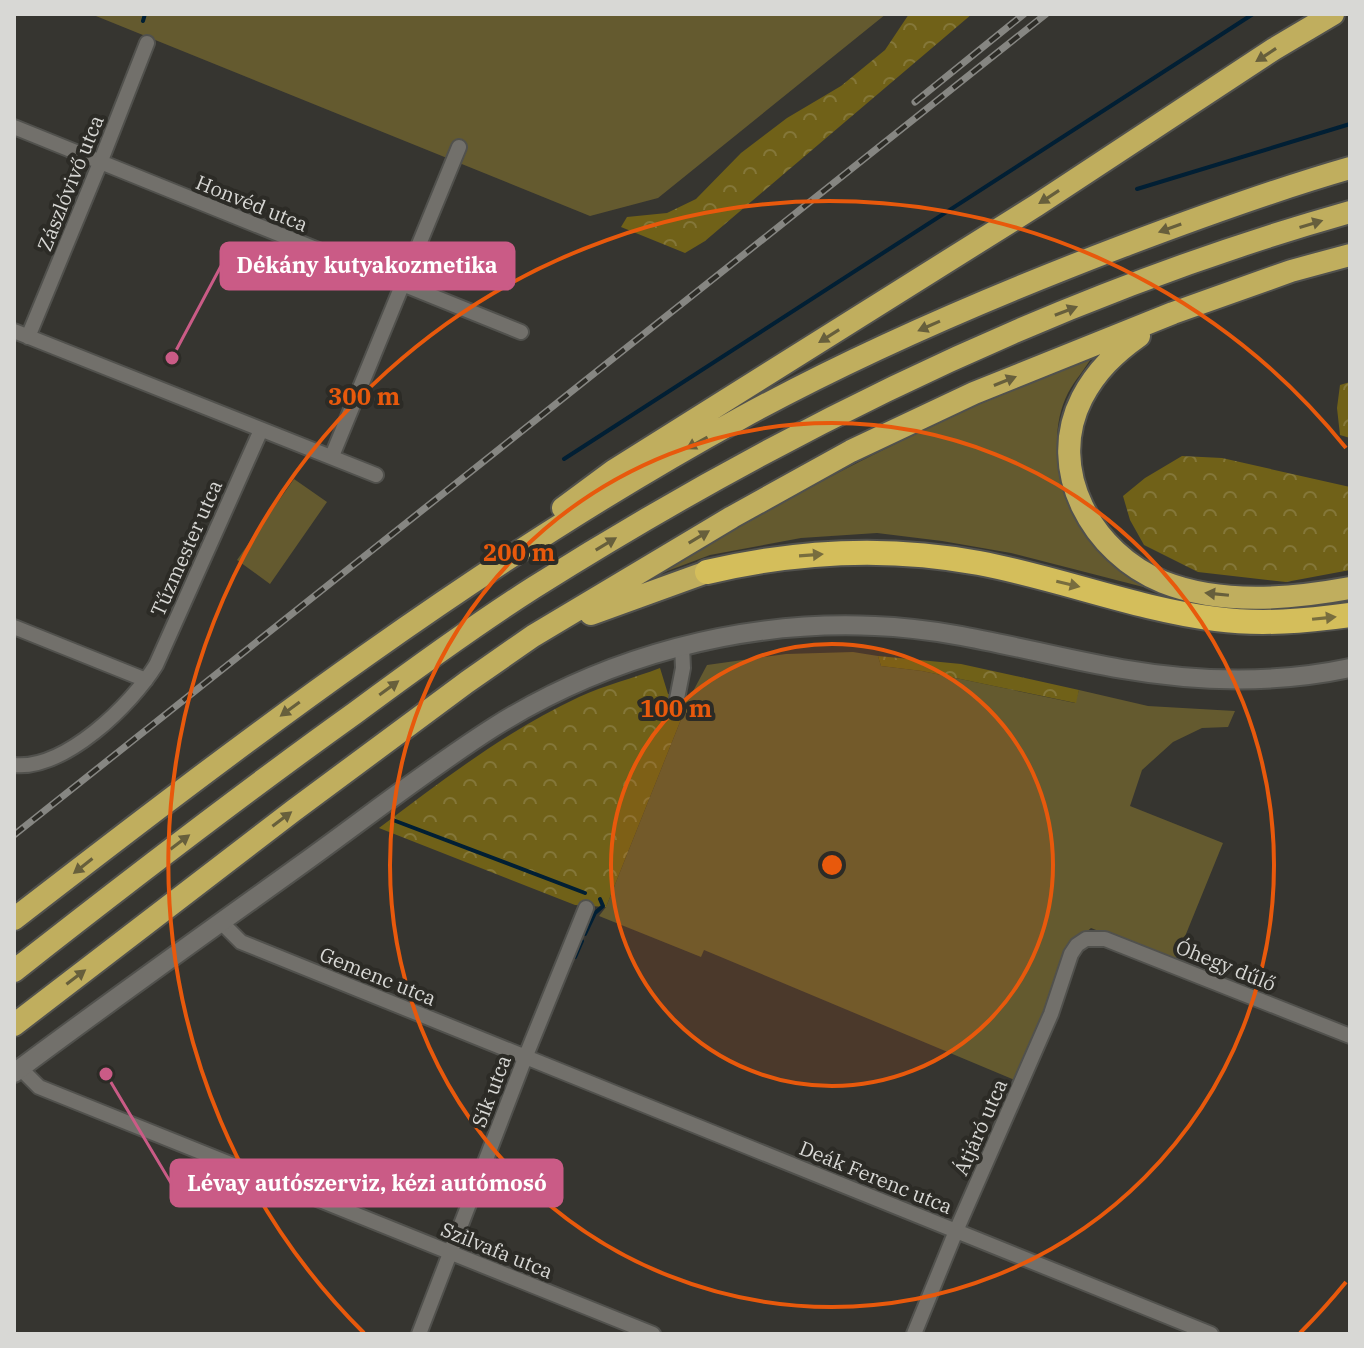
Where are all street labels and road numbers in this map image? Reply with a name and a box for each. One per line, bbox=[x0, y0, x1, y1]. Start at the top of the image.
street label: Zászlóvivő utca bbox=[30, 111, 110, 255]
street label: Honvéd utca bbox=[192, 168, 312, 238]
street label: Tűzmester utca bbox=[144, 476, 228, 620]
street label: Óhegy dűlő bbox=[1172, 933, 1280, 997]
street label: Gemenc utca bbox=[316, 940, 440, 1012]
street label: Sík utca bbox=[465, 1051, 517, 1131]
street label: Átjáró utca bbox=[947, 1074, 1013, 1179]
street label: Deák Ferenc utca bbox=[796, 1134, 957, 1220]
street label: Szilvafa utca bbox=[437, 1215, 557, 1285]

